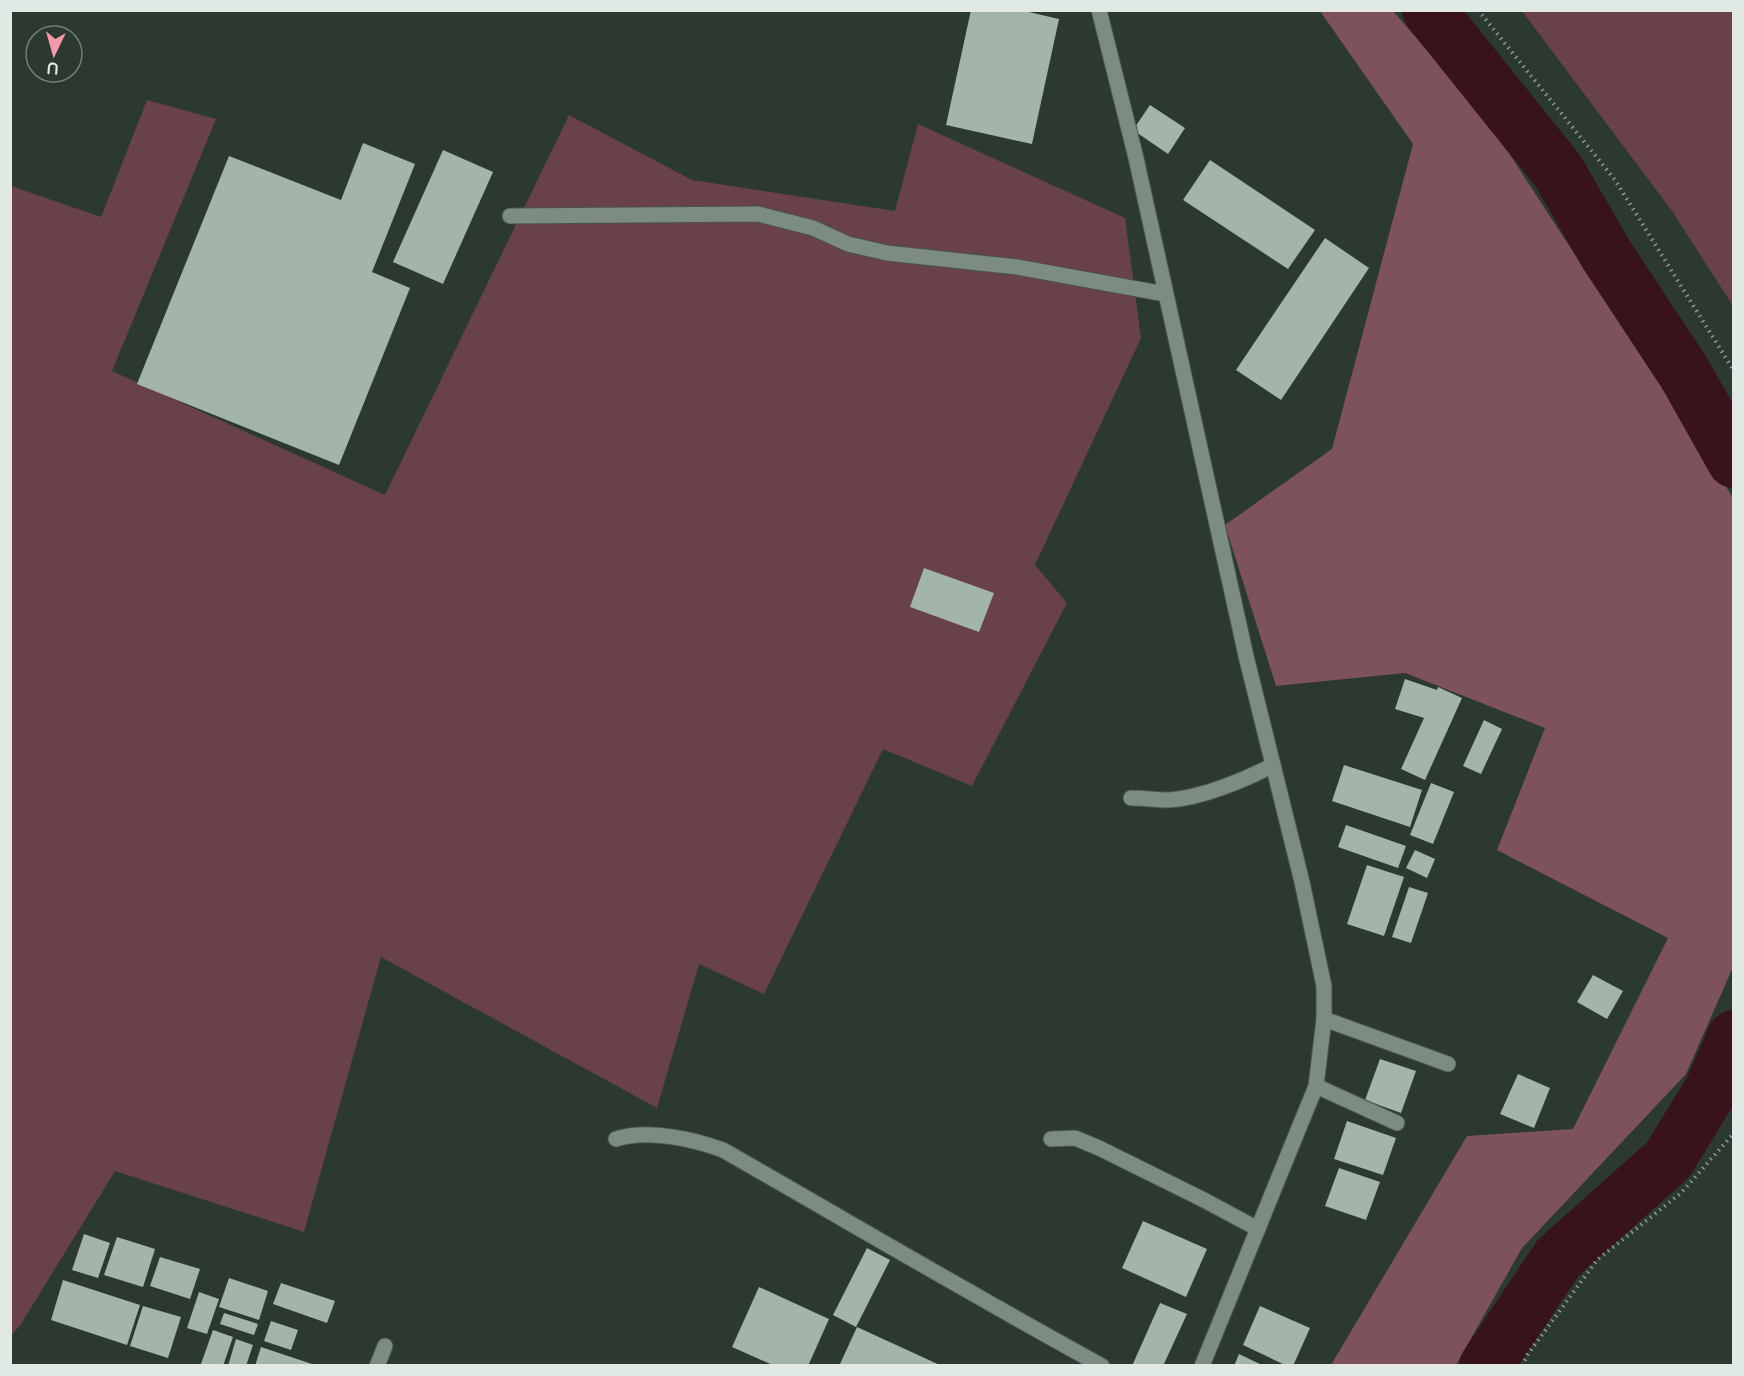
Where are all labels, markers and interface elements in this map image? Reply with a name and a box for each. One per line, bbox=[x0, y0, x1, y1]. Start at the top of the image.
north arrow bbox=[24, 24, 84, 84]
text: U bbox=[46, 57, 60, 78]

